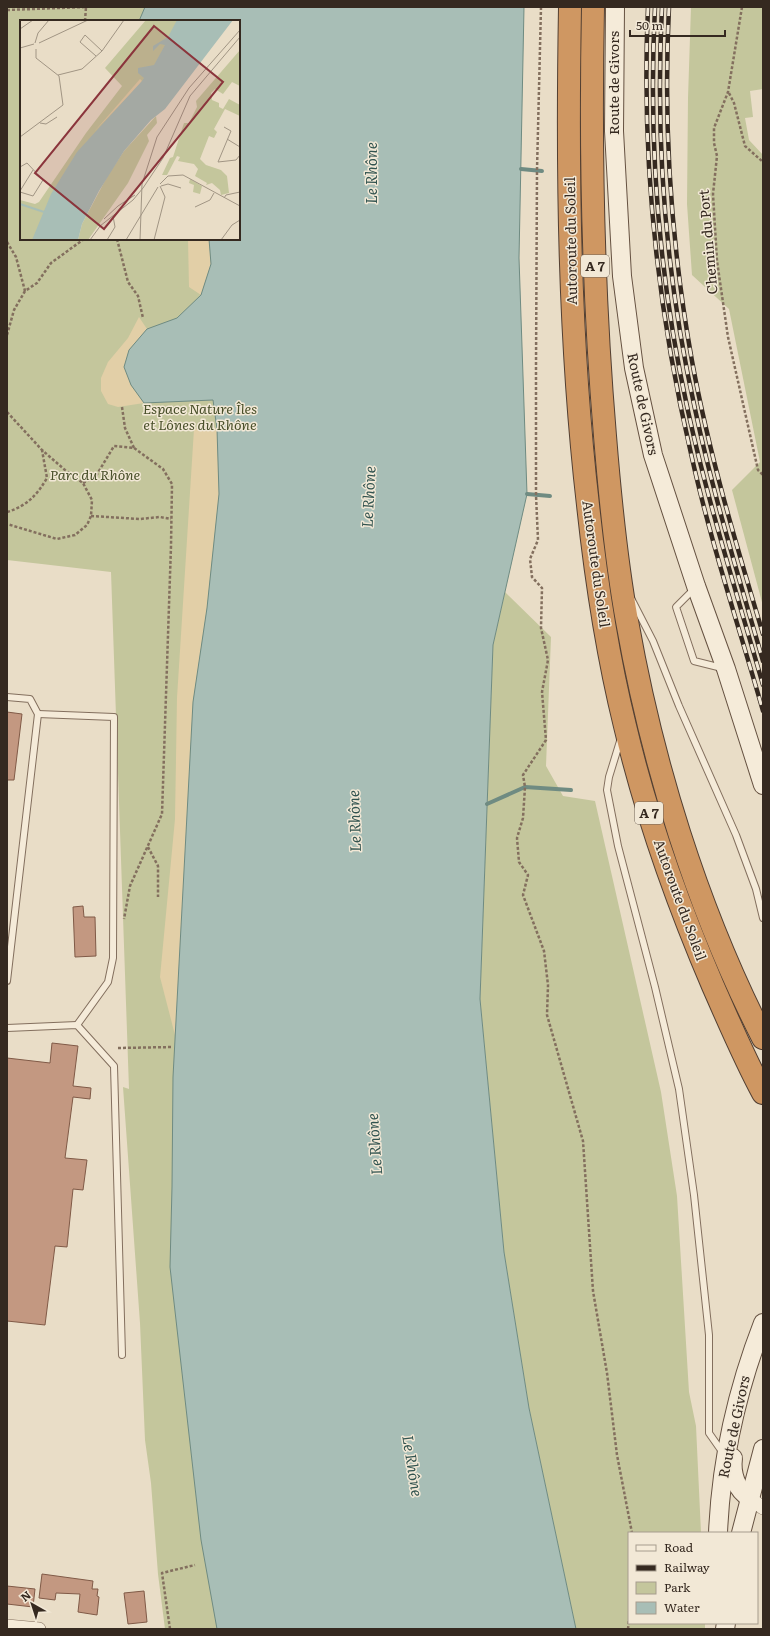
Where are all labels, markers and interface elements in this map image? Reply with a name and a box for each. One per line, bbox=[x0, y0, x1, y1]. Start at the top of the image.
scale bar bbox=[630, 12, 725, 38]
text: 50 m bbox=[636, 16, 663, 34]
inset map bbox=[20, 20, 240, 240]
street label: Route de Givors bbox=[603, 31, 623, 135]
water label: Le Rhône bbox=[359, 142, 382, 204]
street label: Autoroute du Soleil bbox=[559, 176, 581, 305]
street label: Chemin du Port bbox=[692, 189, 722, 295]
road number: A 7 bbox=[581, 255, 609, 277]
street label: Route de Givors bbox=[623, 351, 665, 457]
park label: Espace Nature Îles et Lônes du Rhône bbox=[143, 398, 257, 434]
park label: Parc du Rhône bbox=[50, 464, 141, 484]
water label: Le Rhône bbox=[354, 465, 381, 528]
street label: Autoroute du Soleil bbox=[578, 499, 616, 629]
water label: Le Rhône bbox=[341, 790, 366, 852]
road number: A 7 bbox=[635, 802, 663, 824]
street label: Autoroute du Soleil bbox=[650, 836, 712, 964]
water label: Le Rhône bbox=[360, 1112, 387, 1176]
street label: Route de Givors bbox=[712, 1374, 754, 1480]
water label: Le Rhône bbox=[397, 1433, 430, 1498]
legend bbox=[628, 1532, 758, 1624]
text: Road bbox=[664, 1538, 694, 1556]
text: Railway bbox=[664, 1558, 710, 1576]
text: Park bbox=[664, 1578, 691, 1596]
north arrow bbox=[12, 1584, 52, 1624]
text: N bbox=[16, 1586, 34, 1605]
text: Water bbox=[664, 1598, 700, 1616]

